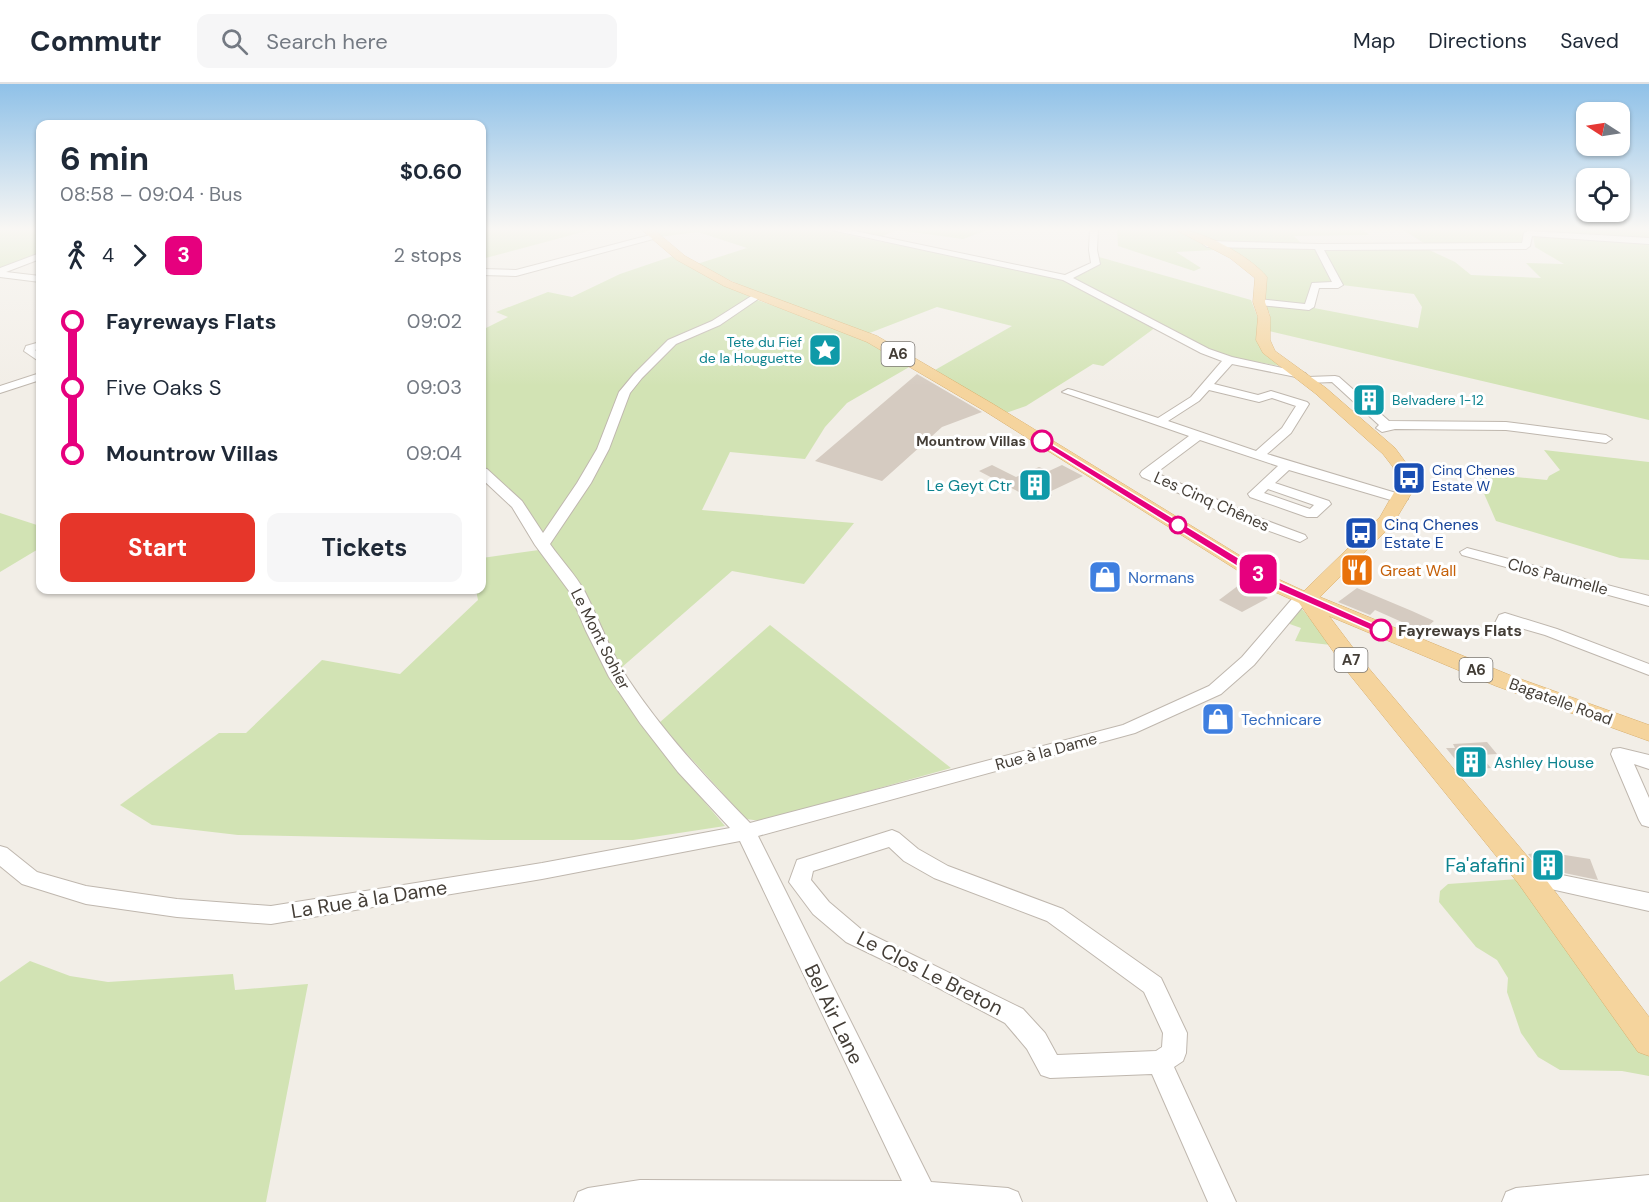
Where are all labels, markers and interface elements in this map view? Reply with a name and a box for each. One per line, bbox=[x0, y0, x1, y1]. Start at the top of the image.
search box bbox=[197, 14, 617, 68]
text: Commutr bbox=[30, 23, 161, 60]
icon: search bbox=[218, 25, 251, 58]
text: Search here bbox=[266, 27, 388, 56]
text: Map bbox=[1353, 27, 1395, 55]
text: Directions bbox=[1428, 27, 1527, 55]
text: Saved bbox=[1560, 27, 1619, 55]
north arrow bbox=[1576, 102, 1630, 156]
map controls bbox=[1576, 102, 1630, 222]
text: 6 min bbox=[60, 137, 149, 180]
text: $0.60 bbox=[400, 157, 462, 186]
button: locate bbox=[1576, 168, 1630, 222]
text: 08:58 – 09:04 · Bus bbox=[60, 181, 243, 207]
icon: walk bbox=[60, 239, 93, 272]
icon: forward bbox=[123, 239, 156, 272]
text: 3 bbox=[177, 241, 190, 269]
text: 4 bbox=[102, 242, 114, 268]
text: 2 stops bbox=[394, 242, 462, 268]
text: Fayreways Flats bbox=[106, 307, 276, 336]
text: 09:02 bbox=[407, 308, 462, 334]
place icon: Tete du Fief de la Houguette bbox=[807, 332, 843, 368]
place label: Tete du Fief de la Houguette bbox=[699, 333, 802, 367]
road number: A6 bbox=[882, 342, 914, 366]
text: Five Oaks S bbox=[106, 373, 222, 402]
text: 09:03 bbox=[406, 374, 462, 400]
building icon: Belvadere 1-12 bbox=[1351, 382, 1387, 418]
place label: Belvadere 1-12 bbox=[1392, 391, 1484, 409]
marker: Mountrow Villas bbox=[1031, 430, 1053, 452]
place label: Mountrow Villas bbox=[916, 432, 1026, 450]
text: Mountrow Villas bbox=[106, 439, 279, 468]
text: 09:04 bbox=[406, 440, 462, 466]
bus stop icon: Cinq Chenes Estate W bbox=[1391, 460, 1427, 496]
place label: Cinq Chenes Estate W bbox=[1432, 461, 1515, 495]
building icon: Le Geyt Ctr bbox=[1017, 467, 1053, 503]
street label: Les Cinq Chênes bbox=[1151, 467, 1273, 536]
place label: Le Geyt Ctr bbox=[927, 475, 1012, 496]
button: Start bbox=[60, 513, 255, 582]
button: Tickets bbox=[267, 513, 462, 582]
place label: Cinq Chenes Estate E bbox=[1384, 514, 1479, 553]
bus stop icon: Cinq Chenes Estate E bbox=[1343, 515, 1379, 551]
unlabelled marker bbox=[1169, 516, 1187, 534]
restaurant icon: Great Wall bbox=[1339, 552, 1375, 588]
street label: Clos Paumelle bbox=[1505, 553, 1610, 600]
line badge: 3 bbox=[1238, 554, 1278, 594]
shop icon: Normans bbox=[1087, 559, 1123, 595]
text: 3 bbox=[1252, 560, 1264, 588]
place label: Great Wall bbox=[1380, 560, 1456, 581]
place label: Normans bbox=[1128, 567, 1195, 588]
street label: Le Mont Sohier bbox=[566, 585, 635, 693]
marker: Fayreways Flats bbox=[1370, 619, 1392, 641]
place label: Fayreways Flats bbox=[1398, 620, 1522, 641]
road number: A7 bbox=[1334, 648, 1368, 672]
road number: A6 bbox=[1460, 658, 1492, 682]
street label: Bagatelle Road bbox=[1506, 673, 1615, 730]
shop icon: Technicare bbox=[1200, 701, 1236, 737]
place label: Technicare bbox=[1241, 709, 1322, 730]
street label: Rue à la Dame bbox=[993, 728, 1099, 775]
building icon: Ashley House bbox=[1453, 744, 1489, 780]
place label: Ashley House bbox=[1494, 752, 1594, 773]
building icon: Fa'afafini bbox=[1530, 847, 1566, 883]
place label: Fa'afafini bbox=[1445, 852, 1525, 878]
street label: La Rue à la Dame bbox=[289, 874, 449, 924]
street label: Le Clos Le Breton bbox=[853, 925, 1007, 1021]
street label: Bel Air Lane bbox=[799, 960, 869, 1068]

